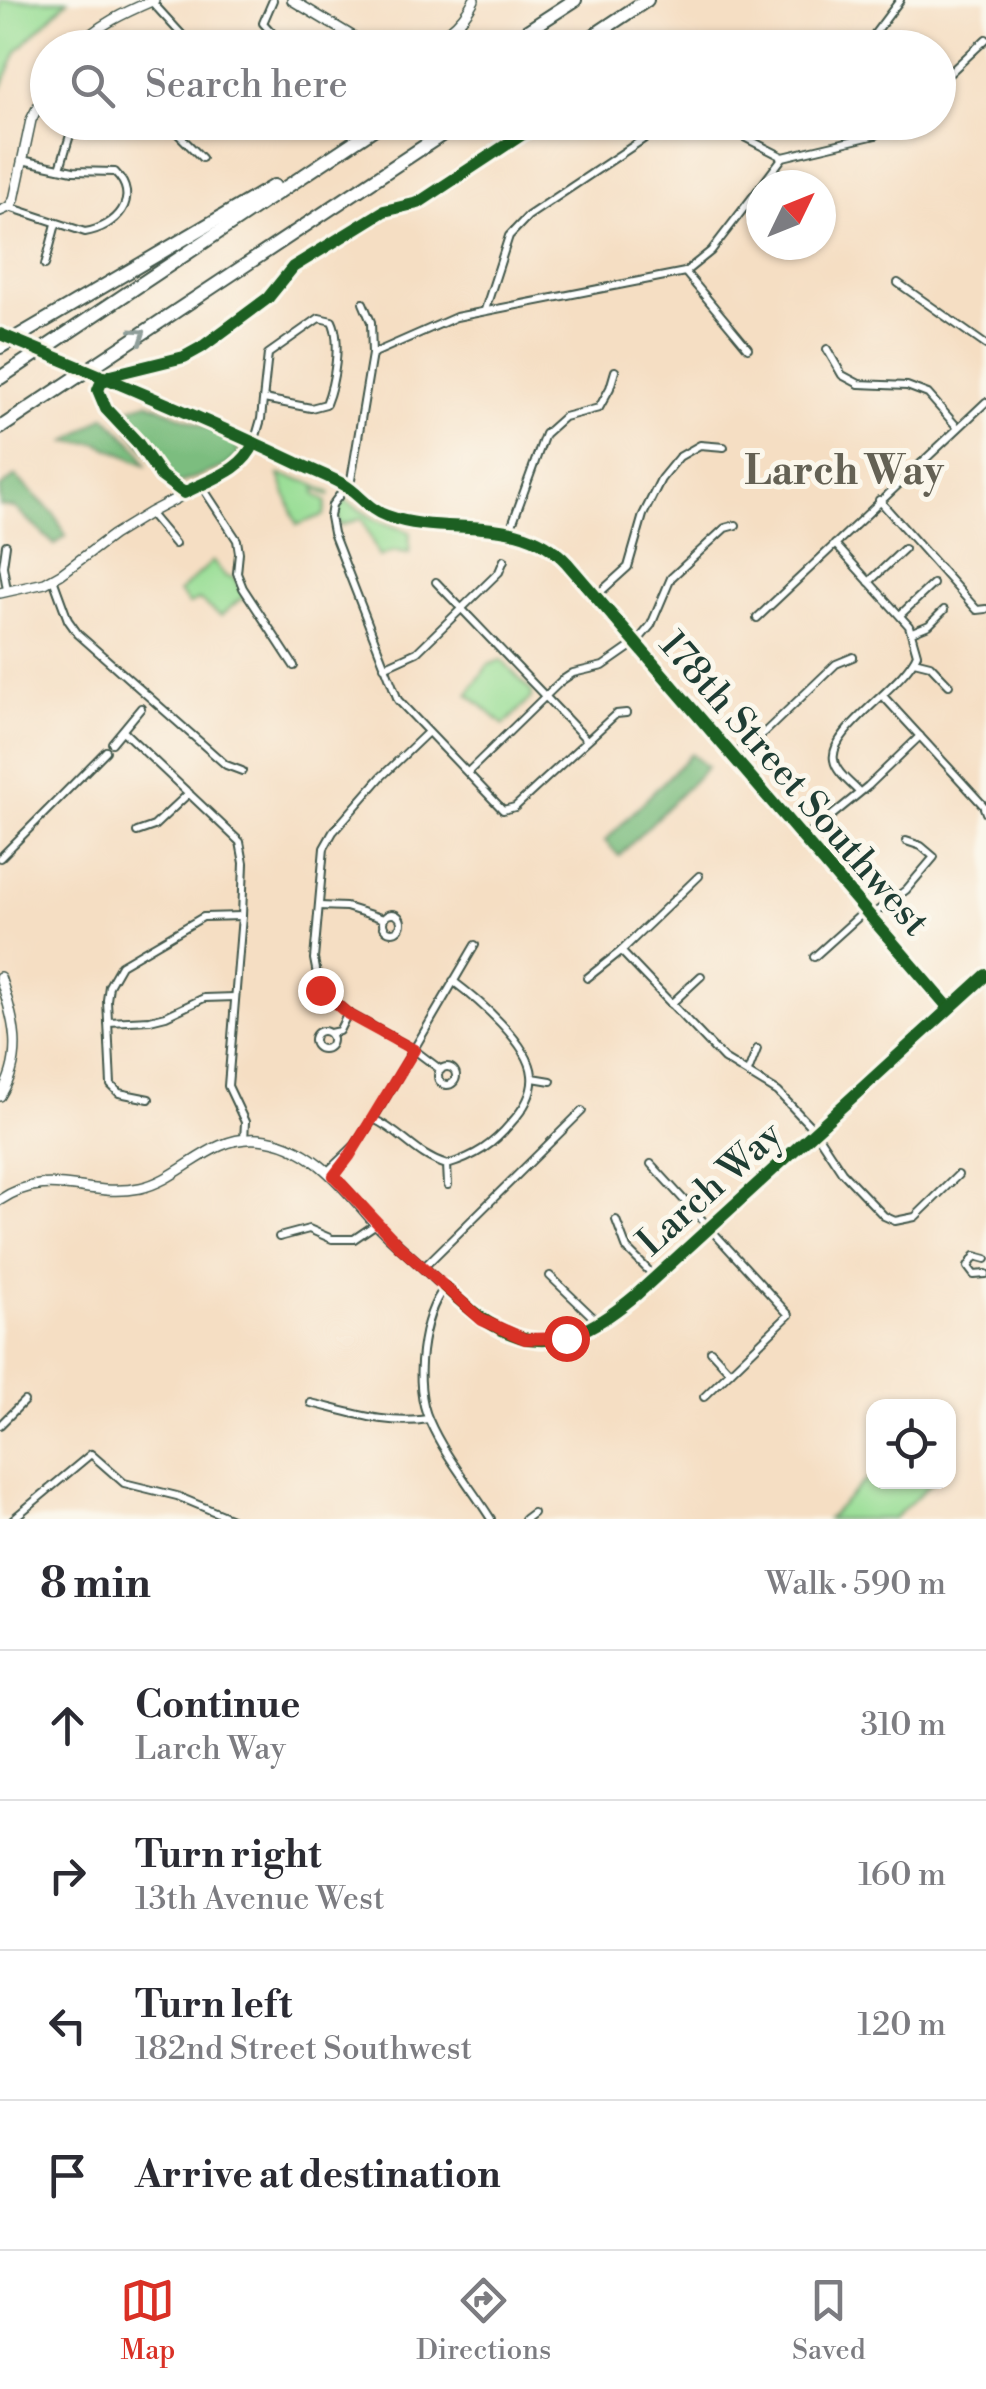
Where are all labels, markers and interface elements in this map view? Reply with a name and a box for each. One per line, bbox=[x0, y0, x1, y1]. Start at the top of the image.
search box bbox=[30, 30, 956, 140]
icon: search bbox=[65, 58, 120, 113]
text: Search here bbox=[145, 62, 348, 109]
north arrow bbox=[746, 170, 836, 260]
one-way arrow bbox=[129, 328, 147, 347]
district label: Larch Way bbox=[744, 447, 945, 497]
street label: 178th Street Southwest bbox=[649, 622, 939, 946]
route end bbox=[298, 968, 344, 1014]
street label: Larch Way bbox=[628, 1111, 793, 1267]
route start bbox=[544, 1316, 590, 1362]
map controls bbox=[866, 1399, 956, 1489]
button: locate bbox=[866, 1399, 956, 1489]
text: 8 min bbox=[40, 1558, 151, 1611]
text: Walk · 590 m bbox=[765, 1564, 946, 1604]
text: Continue bbox=[135, 1682, 300, 1729]
icon: ahead bbox=[40, 1698, 95, 1753]
text: 310 m bbox=[860, 1705, 946, 1745]
text: Larch Way bbox=[135, 1729, 286, 1769]
text: Turn right bbox=[135, 1832, 321, 1879]
icon: right bbox=[40, 1848, 95, 1903]
text: 160 m bbox=[858, 1855, 946, 1895]
text: 13th Avenue West bbox=[135, 1879, 385, 1919]
text: Turn left bbox=[135, 1982, 292, 2029]
icon: left bbox=[40, 1998, 95, 2053]
text: 120 m bbox=[857, 2005, 946, 2045]
text: 182nd Street Southwest bbox=[135, 2029, 472, 2069]
icon: arrive bbox=[40, 2148, 95, 2203]
text: Arrive at destination bbox=[135, 2152, 501, 2199]
tab: Map bbox=[120, 2273, 175, 2368]
tab: Directions bbox=[416, 2273, 551, 2368]
tab: Saved bbox=[792, 2273, 866, 2368]

